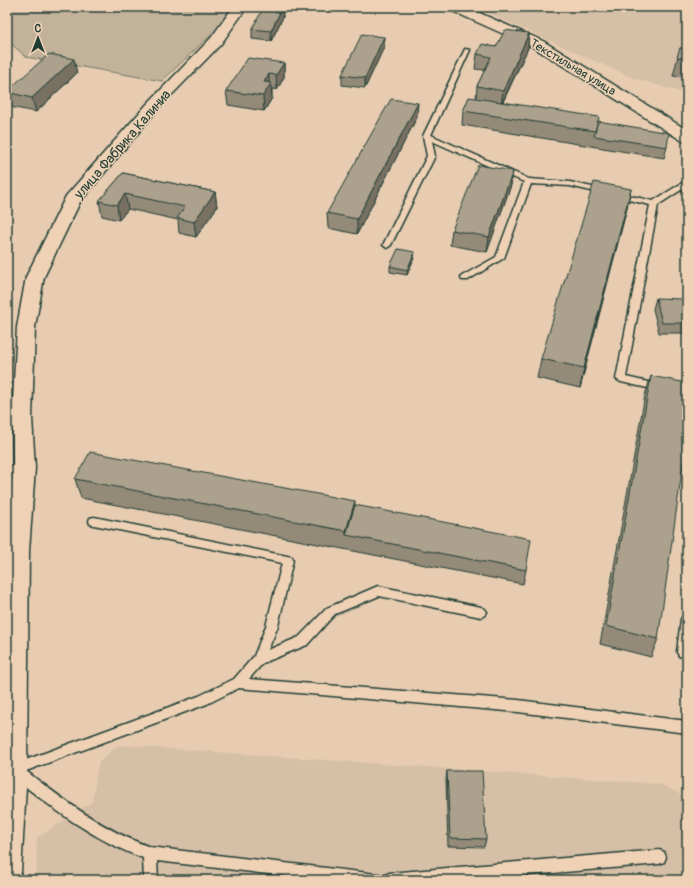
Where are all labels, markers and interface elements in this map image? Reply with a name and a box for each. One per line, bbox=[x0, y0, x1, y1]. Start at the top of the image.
north arrow bbox=[18, 18, 58, 58]
text: С bbox=[35, 22, 42, 35]
street label: Текстильная улица bbox=[527, 36, 619, 99]
street label: улица Фабрика Калиниа bbox=[70, 86, 174, 203]

